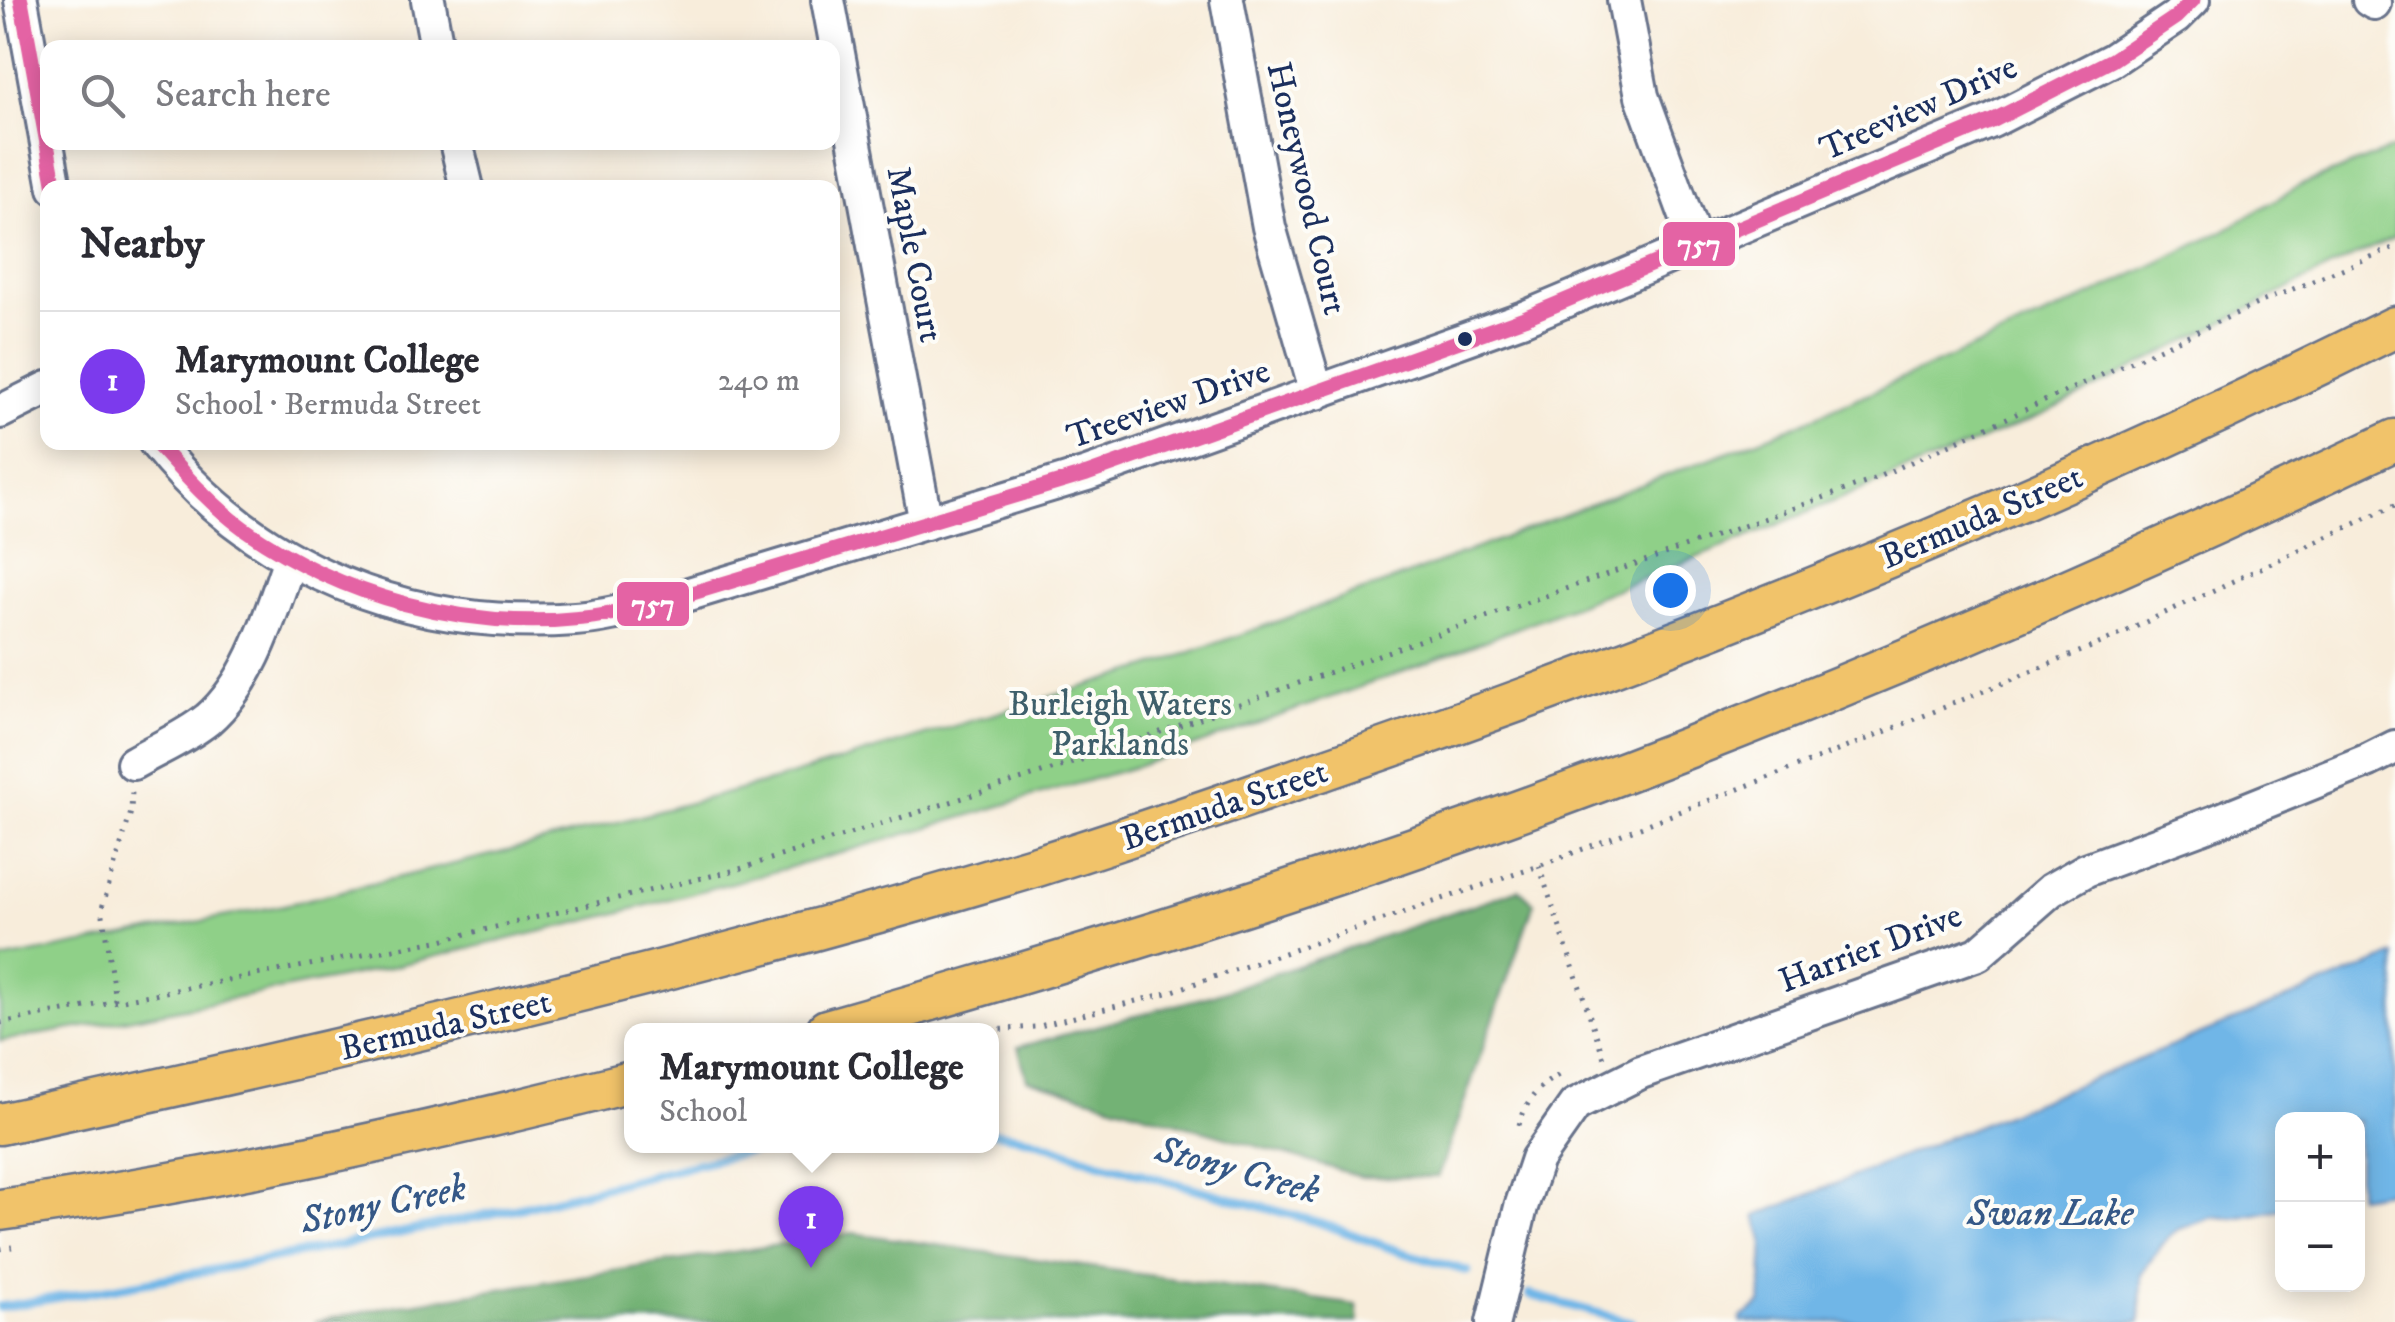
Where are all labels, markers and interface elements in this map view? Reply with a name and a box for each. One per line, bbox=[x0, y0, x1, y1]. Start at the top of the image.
search box bbox=[40, 40, 840, 150]
street label: Treeview Drive bbox=[1813, 46, 2024, 172]
street label: Honeywood Court bbox=[1256, 58, 1356, 319]
icon: search bbox=[75, 68, 130, 123]
text: Search here bbox=[155, 71, 331, 119]
street label: Maple Court bbox=[875, 163, 953, 346]
text: Nearby bbox=[80, 219, 204, 271]
line badge: 757 bbox=[1661, 220, 1737, 268]
text: 757 bbox=[1677, 228, 1721, 263]
unlabelled marker bbox=[1455, 329, 1475, 349]
text: Marymount College bbox=[175, 337, 480, 385]
street label: Treeview Drive bbox=[1061, 350, 1276, 460]
text: 1 bbox=[107, 361, 118, 401]
text: 240 m bbox=[718, 361, 800, 401]
text: School · Bermuda Street bbox=[175, 385, 481, 425]
street label: Bermuda Street bbox=[1874, 456, 2089, 580]
your location bbox=[1645, 565, 1696, 616]
line badge: 757 bbox=[615, 580, 691, 628]
text: 757 bbox=[631, 588, 675, 623]
park label: Burleigh Waters Parklands bbox=[1008, 683, 1232, 767]
street label: Bermuda Street bbox=[1116, 750, 1334, 862]
street label: Harrier Drive bbox=[1773, 894, 1968, 1004]
street label: Bermuda Street bbox=[336, 980, 555, 1072]
popup bbox=[624, 1023, 999, 1153]
text: Marymount College bbox=[659, 1044, 964, 1092]
text: School bbox=[659, 1092, 747, 1132]
map controls bbox=[2275, 1112, 2365, 1292]
button: + bbox=[2275, 1112, 2365, 1202]
water label: Stony Creek bbox=[1149, 1126, 1325, 1216]
water label: Stony Creek bbox=[295, 1164, 471, 1246]
pin: 1 bbox=[778, 1186, 844, 1268]
water label: Swan Lake bbox=[1966, 1190, 2134, 1238]
button: − bbox=[2275, 1202, 2365, 1292]

